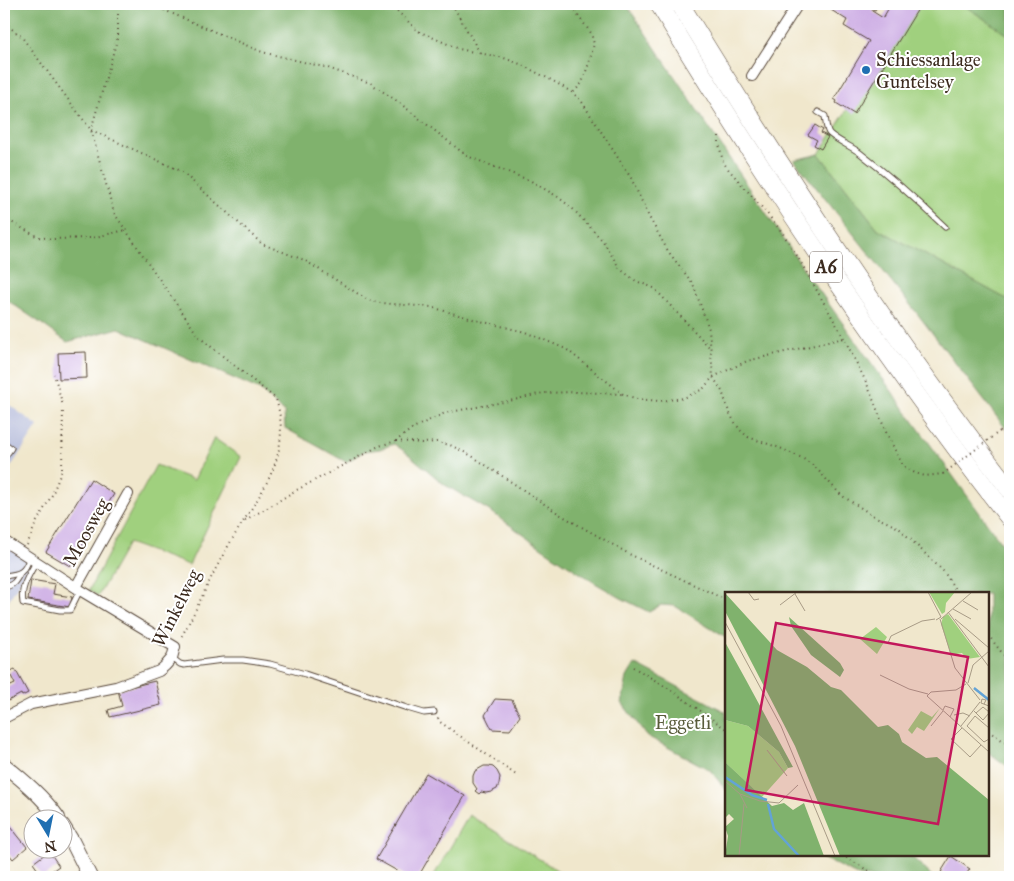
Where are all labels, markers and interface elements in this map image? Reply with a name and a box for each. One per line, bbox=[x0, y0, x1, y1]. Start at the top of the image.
place label: Schiessanlage Guntelsey bbox=[876, 48, 981, 93]
marker: Schiessanlage Guntelsey bbox=[860, 64, 872, 76]
road number: A6 bbox=[810, 252, 842, 282]
street label: Moosweg bbox=[58, 494, 115, 571]
street label: Winkelweg bbox=[147, 565, 206, 651]
inset map bbox=[725, 592, 989, 856]
park label: Eggetli bbox=[655, 711, 711, 735]
north arrow bbox=[22, 808, 72, 858]
text: N bbox=[43, 837, 57, 856]

